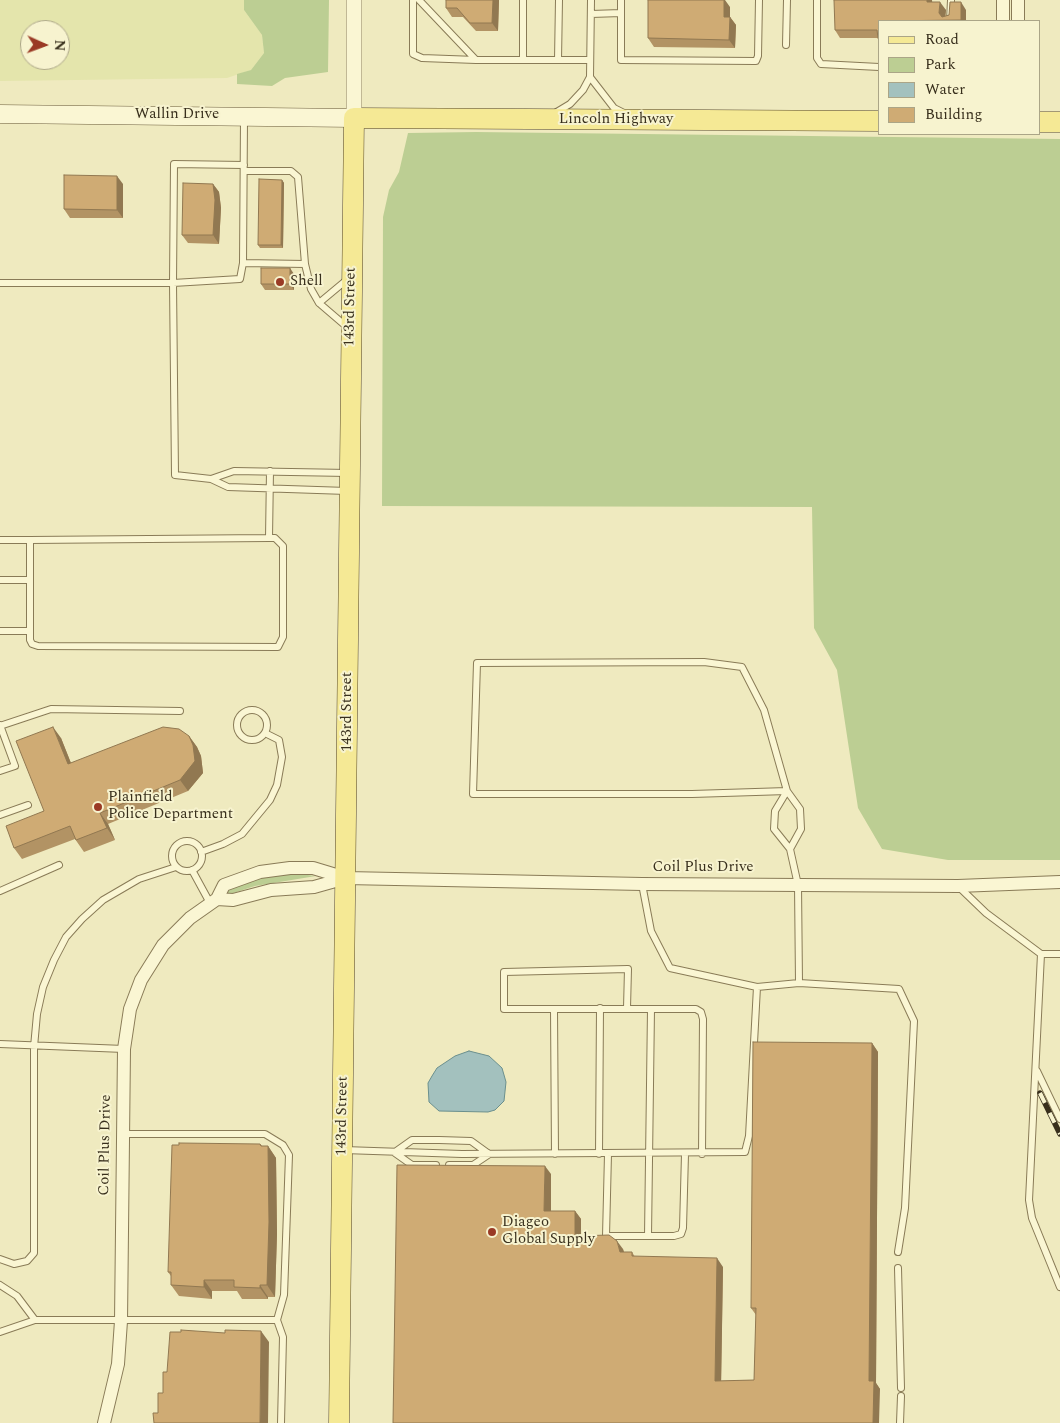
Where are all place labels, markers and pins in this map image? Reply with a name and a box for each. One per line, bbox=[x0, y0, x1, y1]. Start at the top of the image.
place label: Shell bbox=[290, 273, 323, 291]
marker: Shell bbox=[274, 276, 286, 288]
place label: Plainfield Police Department bbox=[108, 789, 233, 824]
marker: Plainfield Police Department bbox=[92, 801, 104, 813]
place label: Diageo Global Supply bbox=[502, 1214, 595, 1249]
marker: Diageo Global Supply bbox=[486, 1226, 498, 1238]

